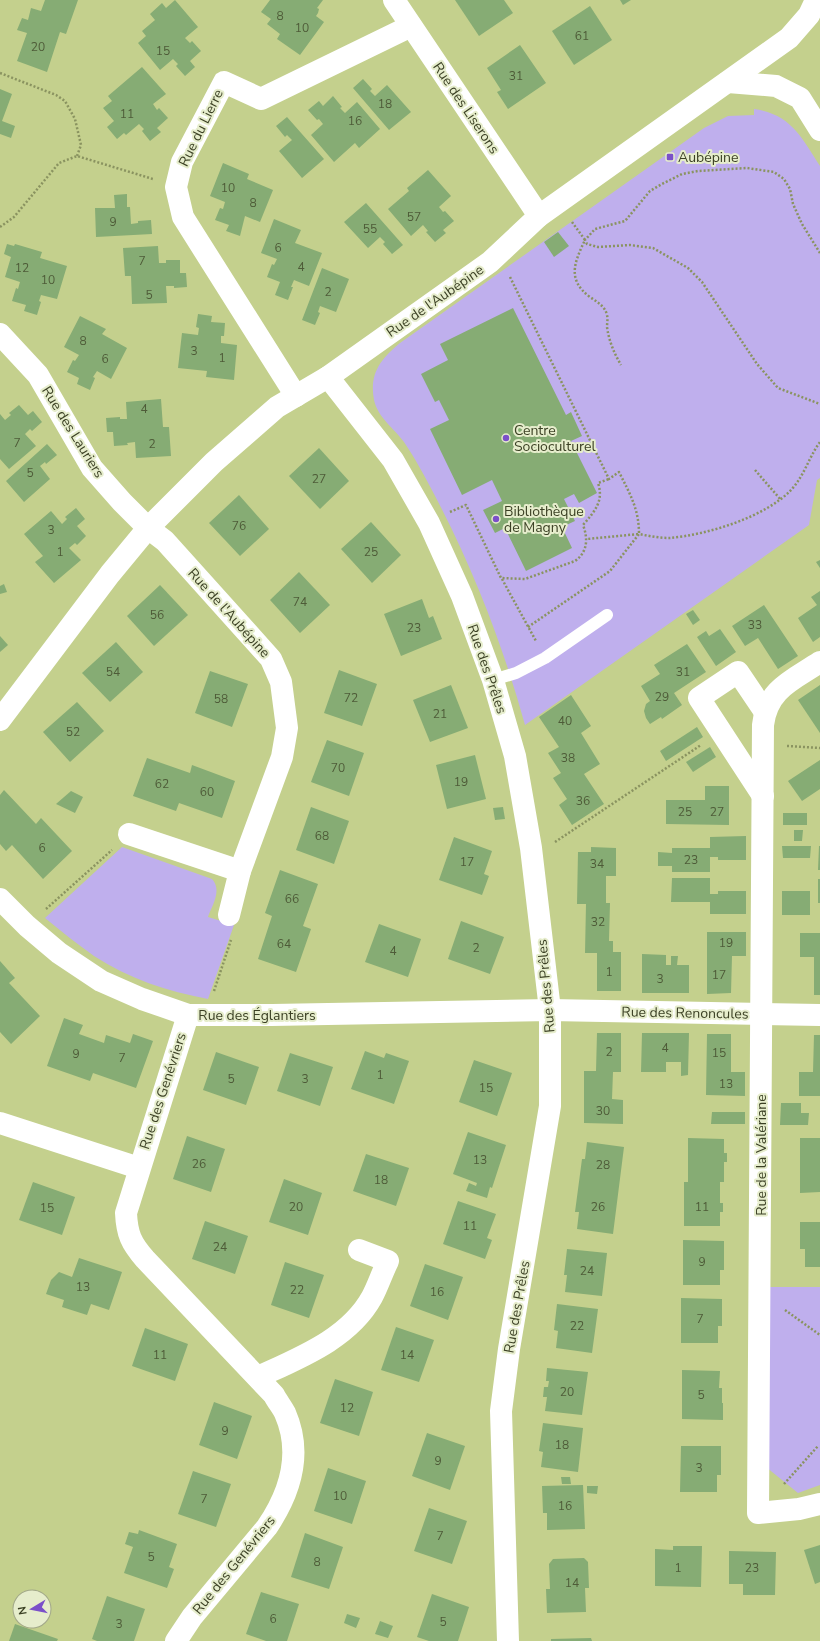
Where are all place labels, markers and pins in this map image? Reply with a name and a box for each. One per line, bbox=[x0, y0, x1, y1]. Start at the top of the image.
place label: Aubépine bbox=[678, 148, 738, 167]
marker: Aubépine bbox=[665, 152, 675, 162]
place label: Centre Socioculturel bbox=[514, 421, 596, 456]
marker: Centre Socioculturel bbox=[501, 433, 511, 443]
place label: Bibliothèque de Magny bbox=[504, 502, 584, 537]
marker: Bibliothèque de Magny bbox=[491, 514, 501, 524]

